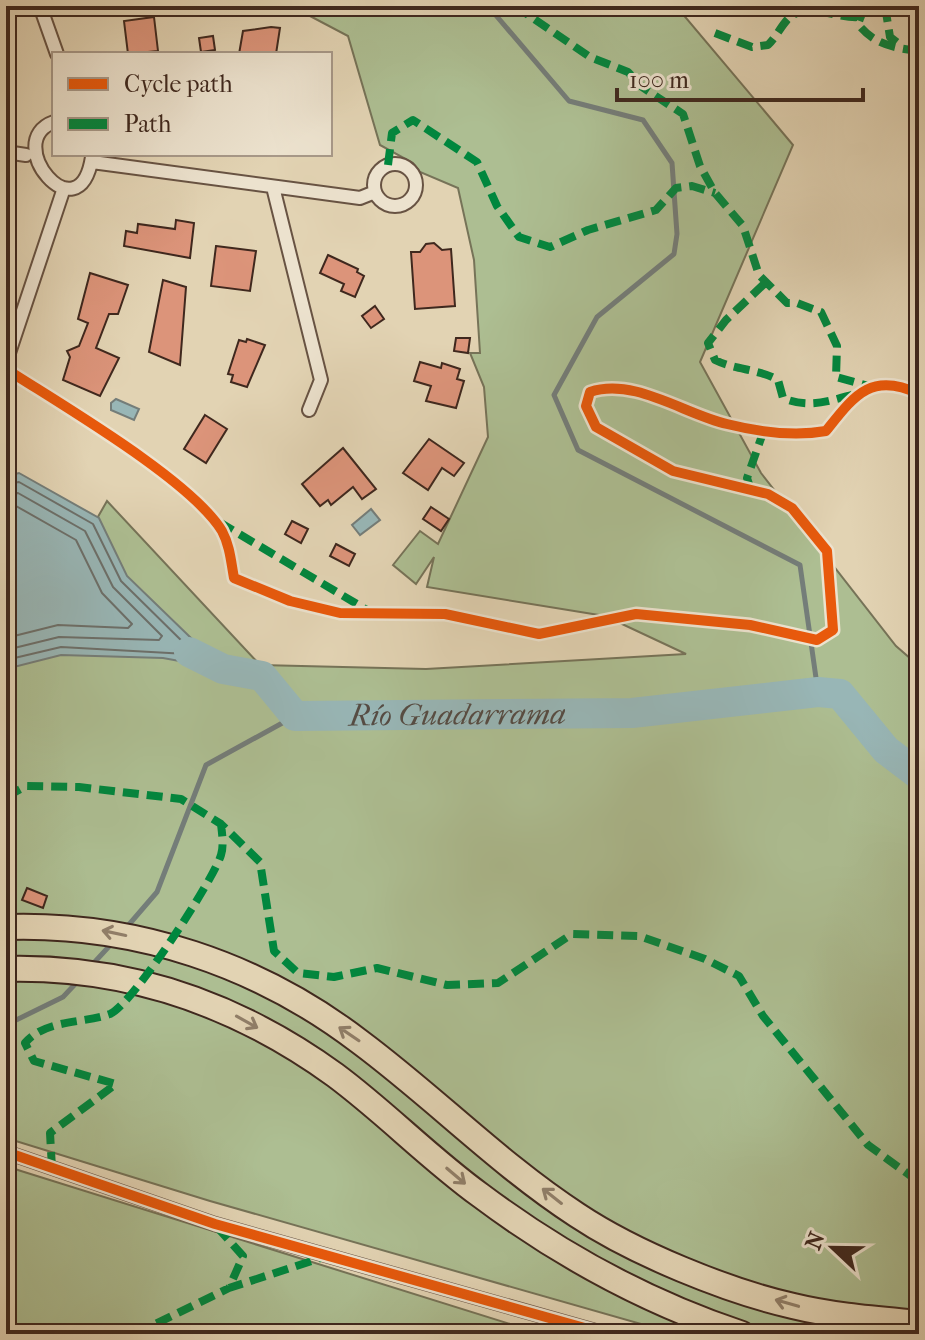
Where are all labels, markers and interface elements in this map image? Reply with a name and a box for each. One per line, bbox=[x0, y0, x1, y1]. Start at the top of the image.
legend bbox=[52, 52, 332, 156]
scale bar bbox=[617, 52, 863, 102]
text: 100 m bbox=[629, 66, 689, 94]
text: Cycle path bbox=[124, 70, 233, 98]
text: Path bbox=[124, 110, 172, 138]
water label: Río Guadarrama bbox=[347, 696, 566, 733]
one-way arrow bbox=[102, 925, 128, 940]
one-way arrow bbox=[235, 1015, 259, 1030]
one-way arrow bbox=[338, 1026, 360, 1042]
one-way arrow bbox=[445, 1167, 466, 1185]
one-way arrow bbox=[542, 1188, 563, 1205]
north arrow bbox=[793, 1208, 873, 1288]
text: N bbox=[800, 1228, 831, 1253]
one-way arrow bbox=[774, 1295, 800, 1310]

